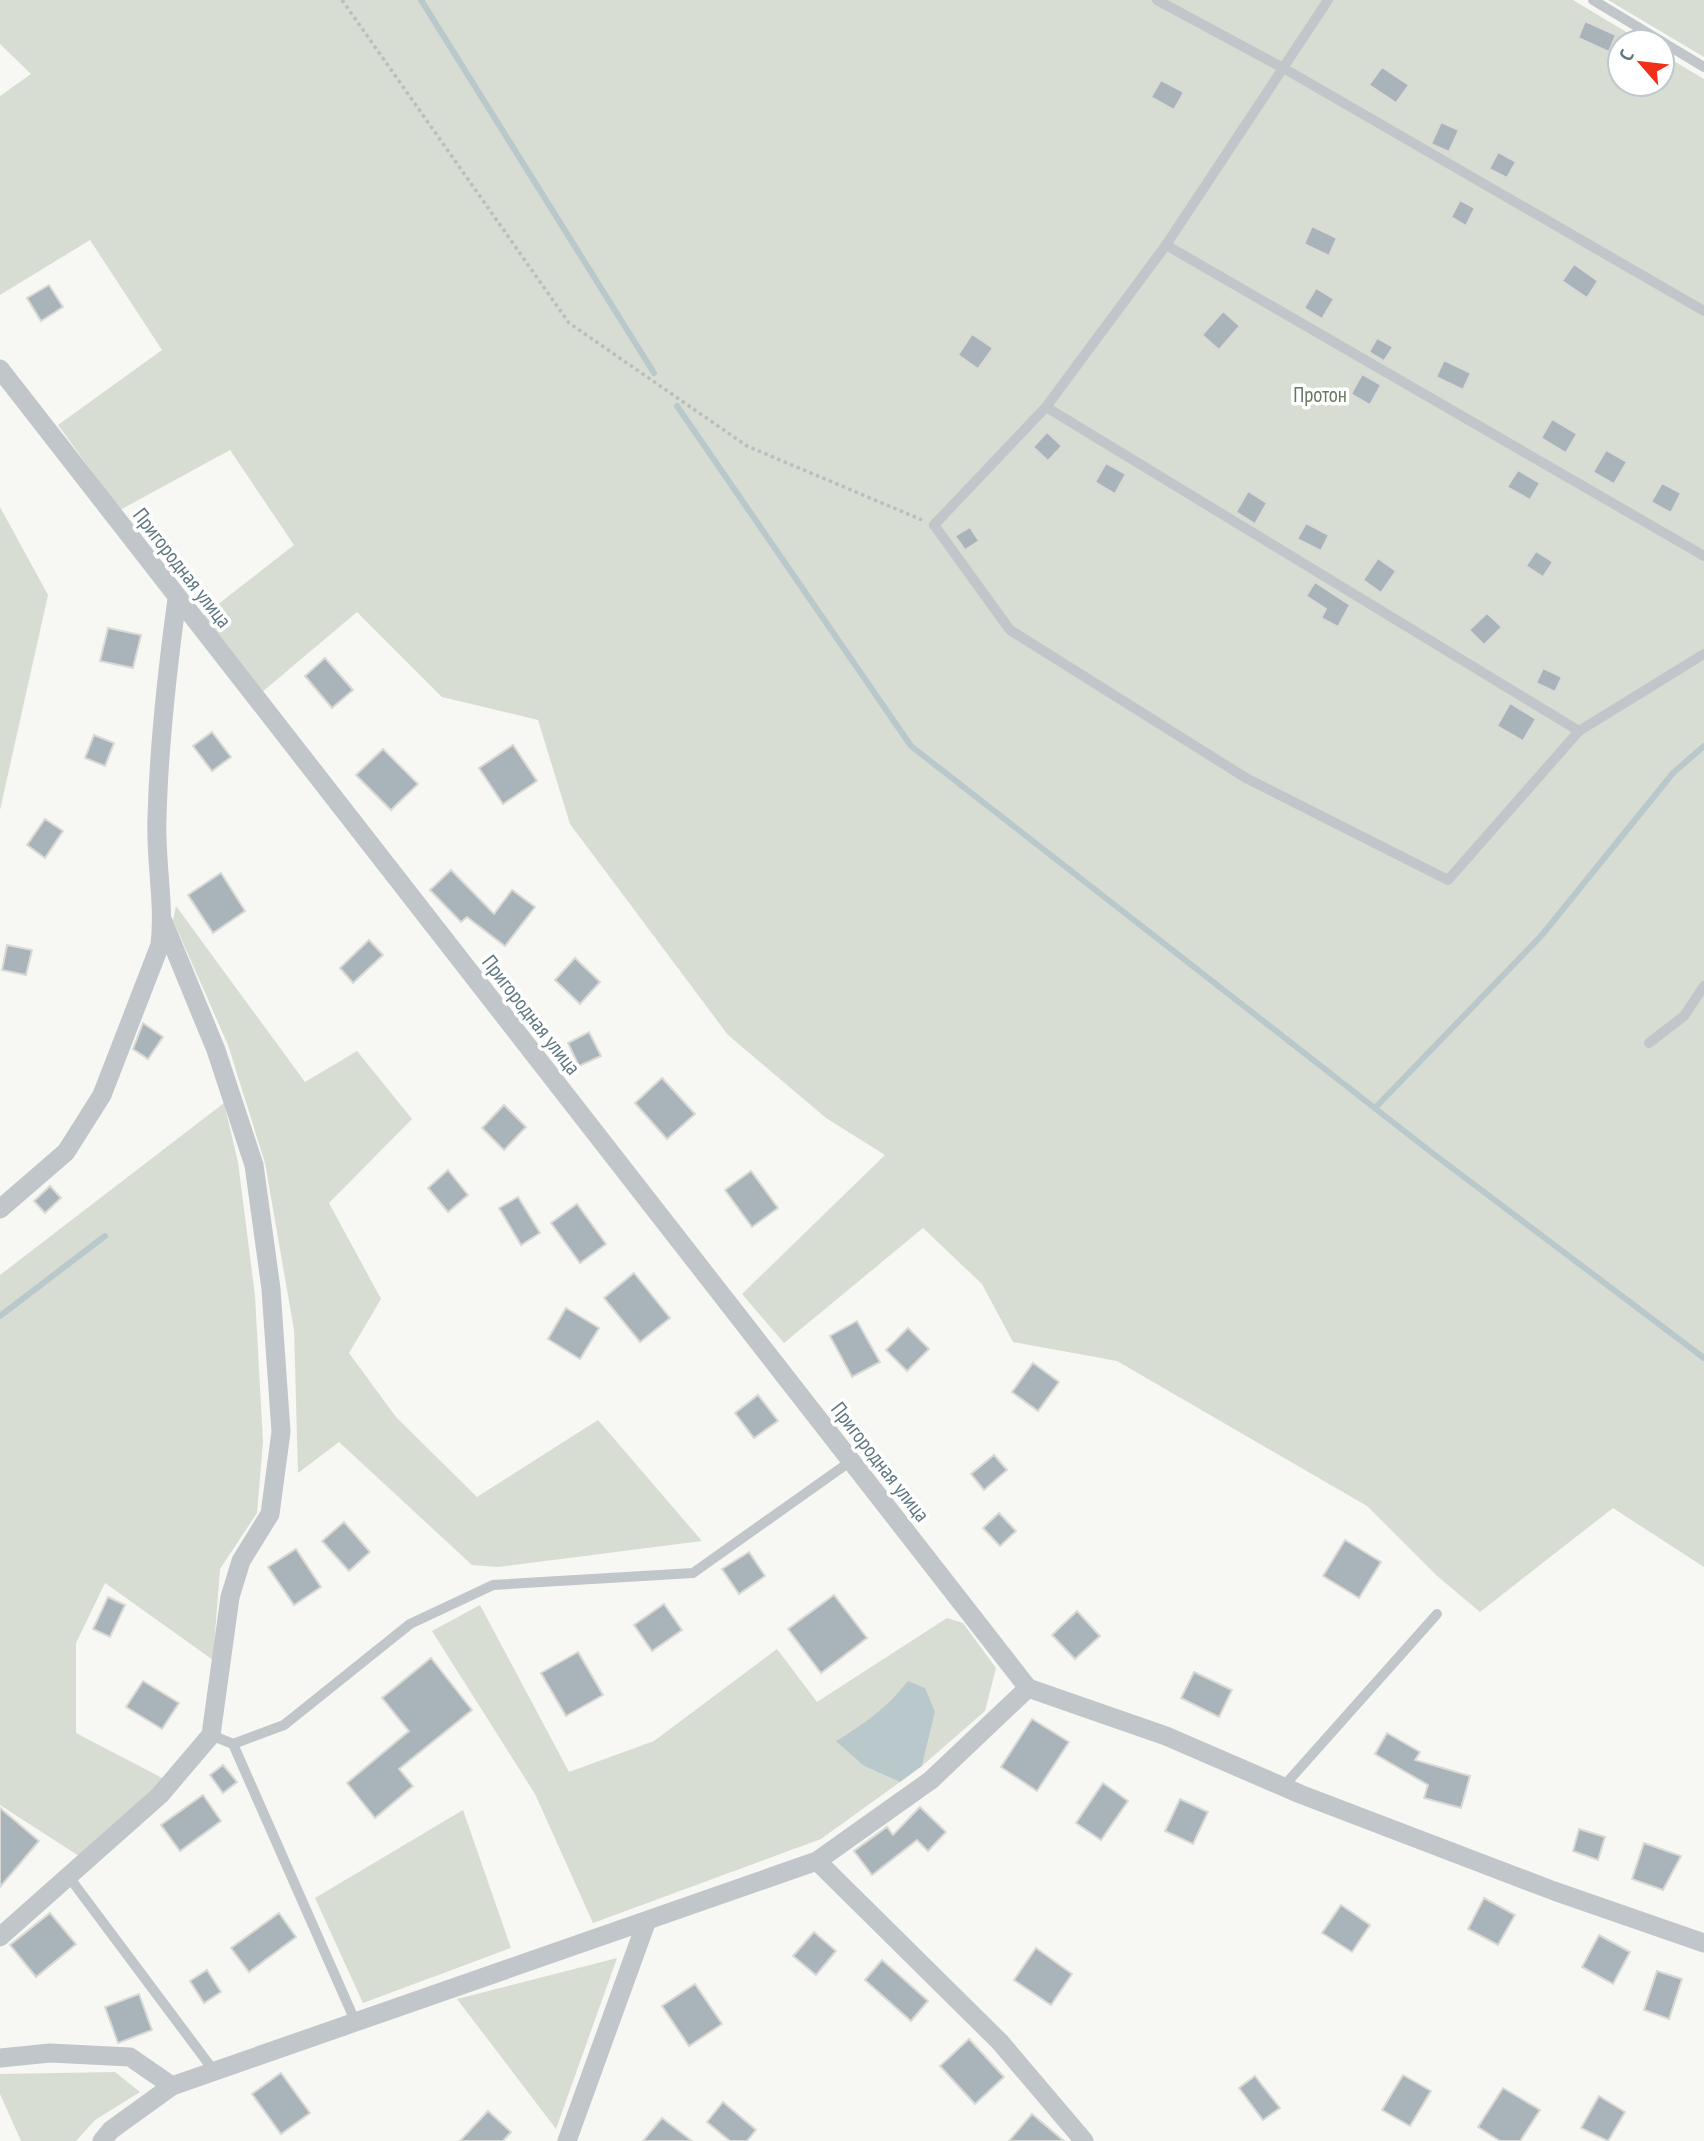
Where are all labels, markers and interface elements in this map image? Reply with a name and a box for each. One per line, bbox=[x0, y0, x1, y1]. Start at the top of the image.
north arrow bbox=[1606, 28, 1676, 98]
text: С bbox=[1613, 45, 1639, 64]
park label: Протон bbox=[1293, 381, 1347, 408]
street label: Пригородная улица bbox=[127, 502, 238, 633]
street label: Пригородная улица bbox=[476, 949, 587, 1080]
street label: Пригородная улица bbox=[825, 1396, 936, 1527]

